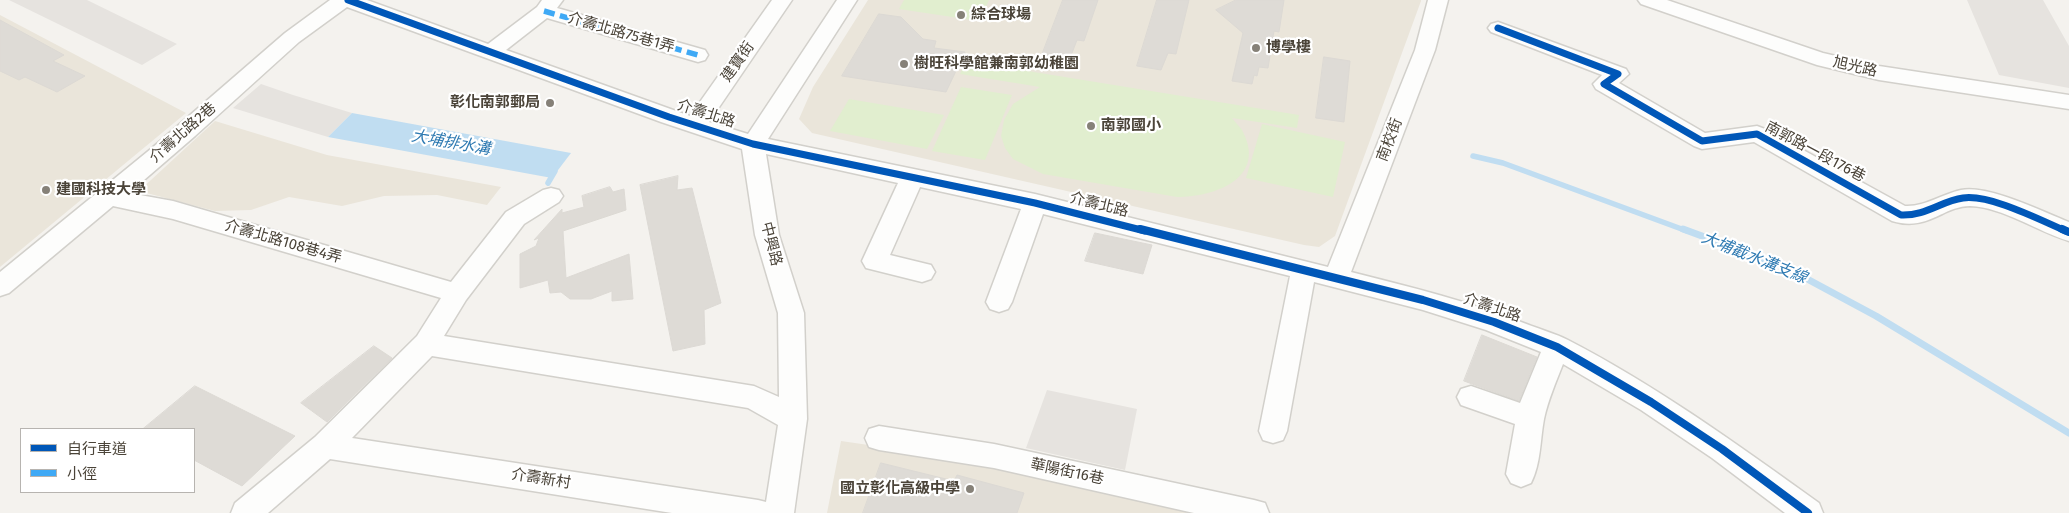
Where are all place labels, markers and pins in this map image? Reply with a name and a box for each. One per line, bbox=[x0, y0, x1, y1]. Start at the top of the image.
place label: 綜合球場 bbox=[971, 6, 1031, 24]
marker: 綜合球場 bbox=[955, 9, 967, 21]
place label: 博學樓 bbox=[1266, 39, 1311, 57]
marker: 博學樓 bbox=[1250, 42, 1262, 54]
place label: 樹旺科學館兼南郭幼稚園 bbox=[914, 55, 1079, 73]
marker: 樹旺科學館兼南郭幼稚園 bbox=[898, 58, 910, 70]
place label: 彰化南郭郵局 bbox=[450, 94, 540, 112]
marker: 彰化南郭郵局 bbox=[544, 97, 556, 109]
place label: 南郭國小 bbox=[1101, 117, 1161, 135]
marker: 南郭國小 bbox=[1085, 120, 1097, 132]
place label: 建國科技大學 bbox=[56, 181, 146, 199]
marker: 建國科技大學 bbox=[40, 184, 52, 196]
place label: 國立彰化高級中學 bbox=[840, 480, 960, 498]
marker: 國立彰化高級中學 bbox=[964, 483, 976, 495]

